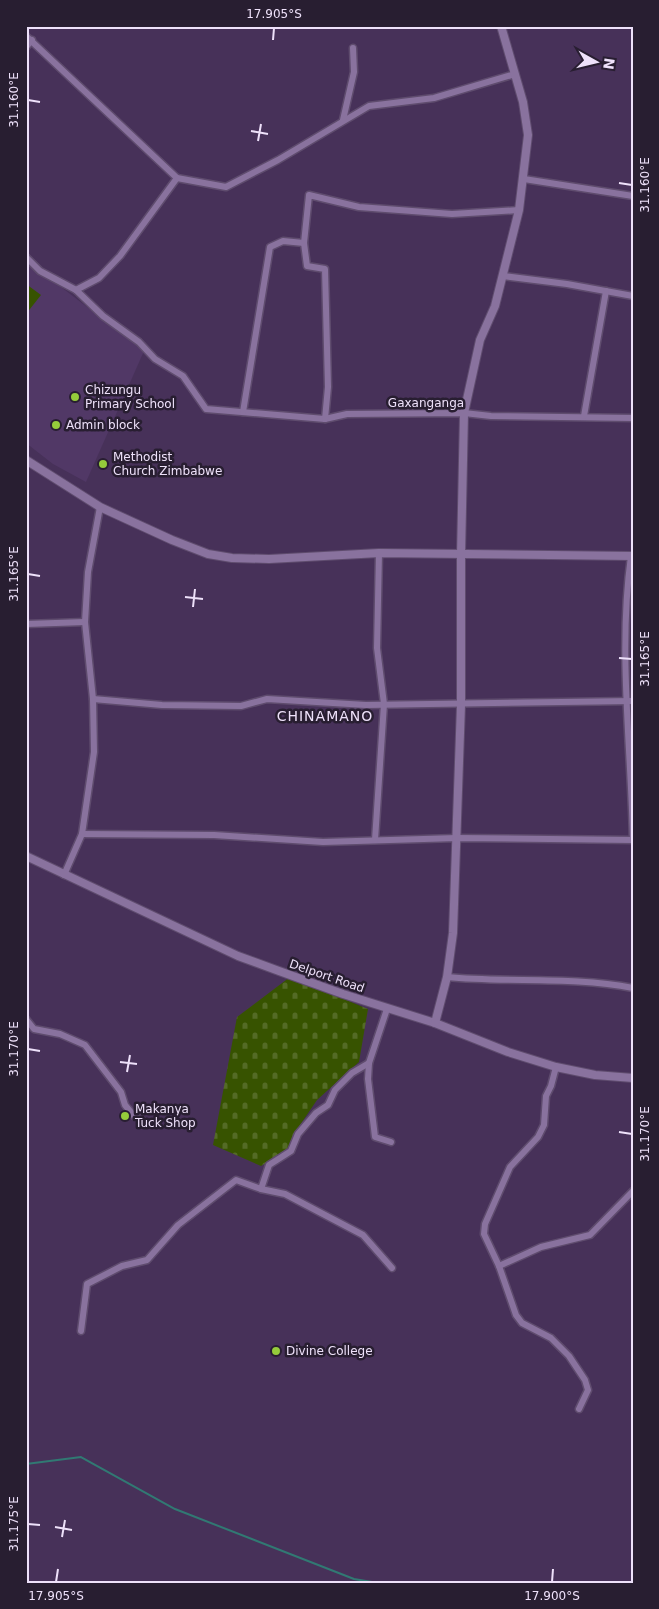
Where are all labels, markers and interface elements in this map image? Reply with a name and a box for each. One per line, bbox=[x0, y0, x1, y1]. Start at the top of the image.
text: 17.905°S bbox=[246, 7, 302, 21]
north arrow bbox=[572, 38, 622, 88]
text: N bbox=[600, 57, 618, 71]
text: 31.160°E bbox=[7, 72, 21, 128]
text: 31.160°E bbox=[638, 157, 652, 213]
place label: Chizungu Primary School bbox=[85, 383, 175, 411]
marker: Chizungu Primary School bbox=[69, 391, 81, 403]
street label: Gaxanganga bbox=[388, 396, 464, 410]
place label: Admin block bbox=[66, 418, 140, 432]
marker: Admin block bbox=[50, 419, 62, 431]
place label: Methodist Church Zimbabwe bbox=[113, 450, 222, 478]
marker: Methodist Church Zimbabwe bbox=[97, 458, 109, 470]
text: 31.165°E bbox=[7, 546, 21, 602]
text: 31.165°E bbox=[638, 631, 652, 687]
district label: CHINAMANO bbox=[277, 708, 373, 724]
street label: Delport Road bbox=[288, 957, 366, 995]
text: 31.170°E bbox=[7, 1021, 21, 1077]
place label: Makanya Tuck Shop bbox=[134, 1102, 196, 1130]
text: 31.170°E bbox=[638, 1106, 652, 1162]
marker: Makanya Tuck Shop bbox=[119, 1110, 131, 1122]
place label: Divine College bbox=[286, 1344, 373, 1358]
marker: Divine College bbox=[270, 1345, 282, 1357]
text: 31.175°E bbox=[7, 1496, 21, 1552]
text: 17.905°S bbox=[28, 1589, 84, 1603]
text: 17.900°S bbox=[524, 1589, 580, 1603]

